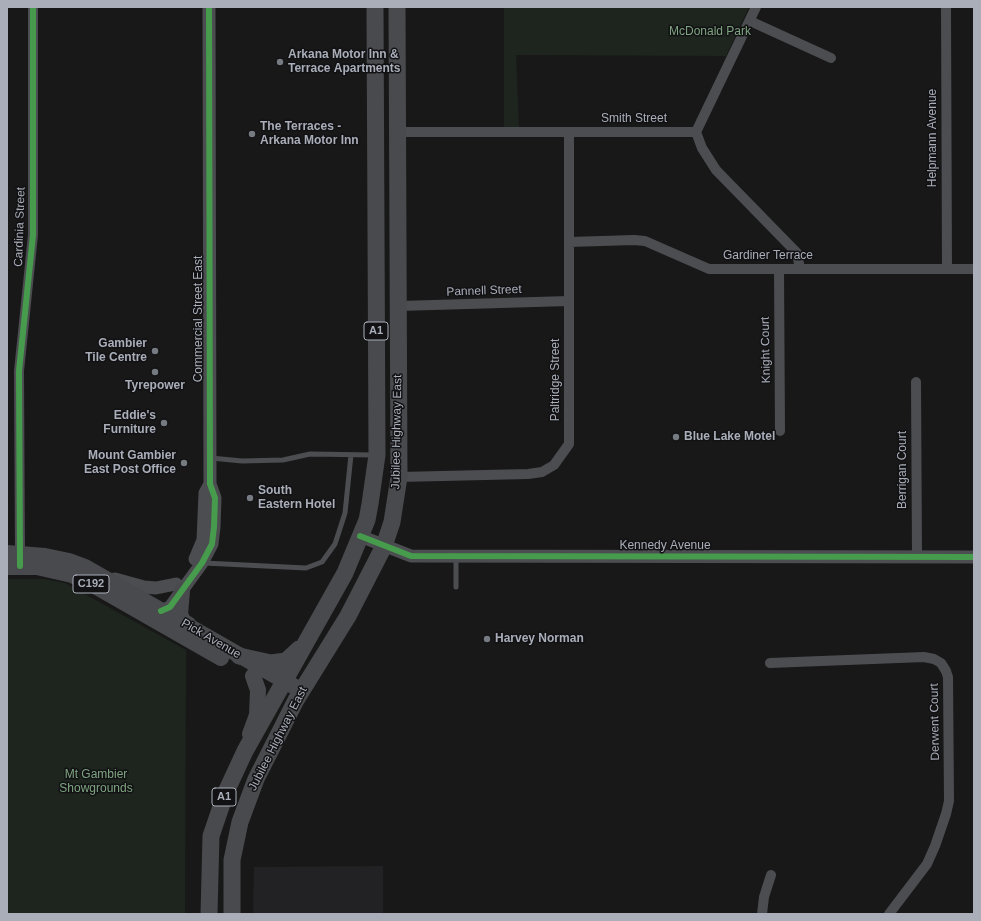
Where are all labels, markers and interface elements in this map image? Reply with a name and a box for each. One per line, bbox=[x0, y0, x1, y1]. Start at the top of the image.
park label: McDonald Park bbox=[669, 25, 751, 39]
place label: Arkana Motor Inn & Terrace Apartments bbox=[288, 48, 400, 76]
marker: Arkana Motor Inn & Terrace Apartments bbox=[275, 57, 285, 67]
street label: Helpmann Avenue bbox=[926, 89, 940, 187]
street label: Smith Street bbox=[601, 112, 667, 126]
place label: The Terraces - Arkana Motor Inn bbox=[260, 120, 359, 148]
marker: The Terraces - Arkana Motor Inn bbox=[247, 129, 257, 139]
street label: Cardinia Street bbox=[11, 187, 29, 267]
street label: Gardiner Terrace bbox=[723, 249, 813, 263]
street label: Commercial Street East bbox=[192, 256, 206, 382]
street label: Pannell Street bbox=[446, 282, 522, 300]
street label: Knight Court bbox=[758, 317, 774, 383]
road number: A1 bbox=[364, 322, 388, 340]
place label: Gambier Tile Centre bbox=[85, 337, 147, 365]
street label: Paltridge Street bbox=[549, 339, 563, 421]
marker: Gambier Tile Centre bbox=[150, 346, 160, 356]
marker: Tyrepower bbox=[150, 367, 160, 377]
street label: Jubilee Highway East bbox=[389, 375, 405, 489]
place label: Tyrepower bbox=[125, 379, 185, 393]
place label: Eddie's Furniture bbox=[103, 409, 156, 437]
marker: Eddie's Furniture bbox=[159, 418, 169, 428]
place label: Blue Lake Motel bbox=[684, 430, 775, 444]
street label: Berrigan Court bbox=[896, 431, 910, 509]
marker: Blue Lake Motel bbox=[671, 432, 681, 442]
place label: Mount Gambier East Post Office bbox=[84, 449, 176, 477]
marker: Mount Gambier East Post Office bbox=[179, 458, 189, 468]
place label: South Eastern Hotel bbox=[258, 484, 335, 512]
marker: South Eastern Hotel bbox=[245, 493, 255, 503]
street label: Kennedy Avenue bbox=[619, 539, 711, 553]
road number: C192 bbox=[73, 575, 109, 593]
street label: Pick Avenue bbox=[179, 616, 243, 662]
place label: Harvey Norman bbox=[495, 632, 584, 646]
marker: Harvey Norman bbox=[482, 634, 492, 644]
street label: Derwent Court bbox=[927, 683, 943, 761]
street label: Jubilee Highway East bbox=[246, 685, 310, 793]
park label: Mt Gambier Showgrounds bbox=[59, 768, 133, 796]
road number: A1 bbox=[212, 788, 236, 806]

